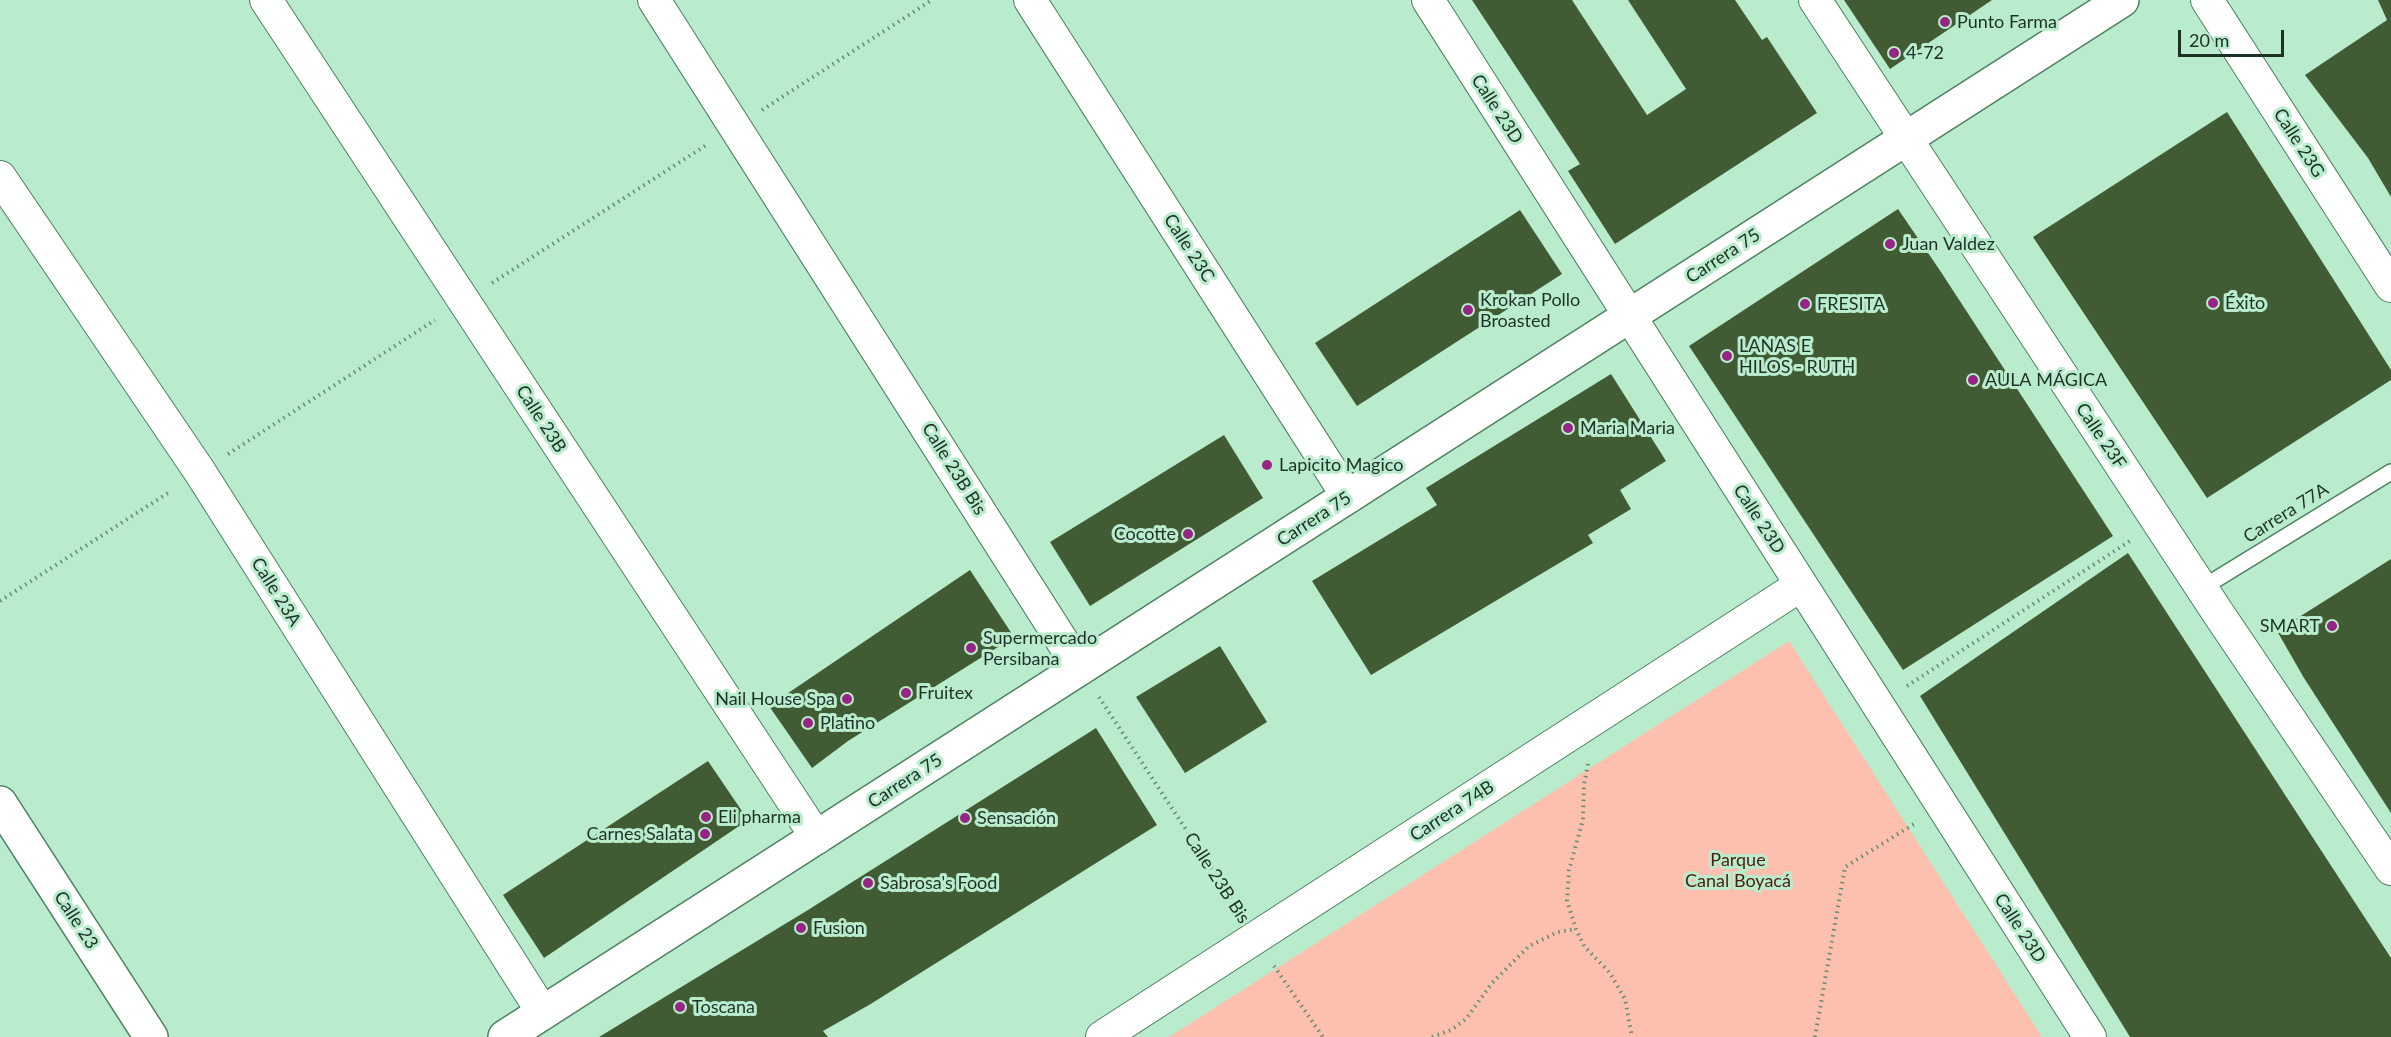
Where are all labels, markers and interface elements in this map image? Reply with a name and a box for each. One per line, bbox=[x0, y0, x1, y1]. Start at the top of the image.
place label: Punto Farma bbox=[1957, 11, 2057, 33]
marker: Punto Farma bbox=[1938, 15, 1952, 29]
scale bar bbox=[2181, 18, 2288, 56]
text: 20 m bbox=[2189, 29, 2229, 51]
place label: 4-72 bbox=[1906, 42, 1944, 64]
marker: 4-72 bbox=[1887, 46, 1901, 60]
street label: Calle 23D bbox=[1467, 70, 1527, 148]
street label: Calle 23G bbox=[2269, 105, 2329, 181]
street label: Calle 23C bbox=[1159, 210, 1219, 286]
street label: Carrera 75 bbox=[1682, 224, 1764, 288]
place label: Juan Valdez bbox=[1902, 233, 1995, 255]
marker: Juan Valdez bbox=[1883, 237, 1897, 251]
place label: Krokan Pollo Broasted bbox=[1480, 289, 1580, 332]
place label: Éxito bbox=[2225, 292, 2265, 314]
place label: FRESITA bbox=[1817, 293, 1885, 315]
marker: Éxito bbox=[2206, 296, 2220, 310]
marker: FRESITA bbox=[1798, 297, 1812, 311]
marker: Krokan Pollo Broasted bbox=[1461, 303, 1475, 317]
place label: LANAS E HILOS - RUTH bbox=[1739, 335, 1855, 378]
marker: LANAS E HILOS - RUTH bbox=[1720, 349, 1734, 363]
place label: AULA MÁGICA bbox=[1985, 369, 2107, 391]
marker: AULA MÁGICA bbox=[1966, 373, 1980, 387]
street label: Calle 23B bbox=[511, 381, 571, 457]
street label: Calle 23F bbox=[2071, 399, 2131, 473]
place label: Maria Maria bbox=[1580, 417, 1675, 439]
street label: Calle 23B Bis bbox=[917, 419, 991, 519]
marker: Maria Maria bbox=[1561, 421, 1575, 435]
place label: Lapicito Magico bbox=[1279, 454, 1403, 476]
marker: Lapicito Magico bbox=[1260, 458, 1274, 472]
street label: Carrera 77A bbox=[2239, 478, 2333, 548]
street label: Calle 23D bbox=[1729, 480, 1789, 558]
street label: Carrera 75 bbox=[1273, 487, 1355, 551]
place label: Cocotte bbox=[1114, 523, 1176, 545]
marker: Cocotte bbox=[1181, 527, 1195, 541]
street label: Calle 23A bbox=[247, 554, 305, 630]
place label: SMART bbox=[2260, 615, 2320, 637]
marker: SMART bbox=[2325, 619, 2339, 633]
place label: Supermercado Persibana bbox=[983, 627, 1097, 670]
marker: Supermercado Persibana bbox=[964, 641, 978, 655]
place label: Fruitex bbox=[918, 682, 973, 704]
marker: Fruitex bbox=[899, 686, 913, 700]
place label: Nail House Spa bbox=[715, 688, 835, 710]
marker: Nail House Spa bbox=[840, 692, 854, 706]
place label: Platino bbox=[820, 712, 875, 734]
marker: Platino bbox=[801, 716, 815, 730]
street label: Carrera 75 bbox=[864, 749, 946, 813]
street label: Carrera 74B bbox=[1406, 776, 1498, 846]
place label: Eli pharma bbox=[718, 806, 801, 828]
place label: Sensación bbox=[977, 807, 1056, 829]
marker: Eli pharma bbox=[699, 810, 713, 824]
marker: Sensación bbox=[958, 811, 972, 825]
place label: Carnes Salata bbox=[586, 823, 693, 845]
marker: Carnes Salata bbox=[698, 827, 712, 841]
street label: Calle 23B Bis bbox=[1180, 828, 1254, 928]
park label: Parque Canal Boyacá bbox=[1685, 849, 1791, 892]
place label: Sabrosa's Food bbox=[880, 872, 997, 894]
marker: Sabrosa's Food bbox=[861, 876, 875, 890]
street label: Calle 23 bbox=[49, 887, 103, 953]
street label: Calle 23D bbox=[1990, 889, 2050, 967]
place label: Fusion bbox=[813, 917, 865, 939]
marker: Fusion bbox=[794, 921, 808, 935]
place label: Toscana bbox=[692, 996, 755, 1018]
marker: Toscana bbox=[673, 1000, 687, 1014]

